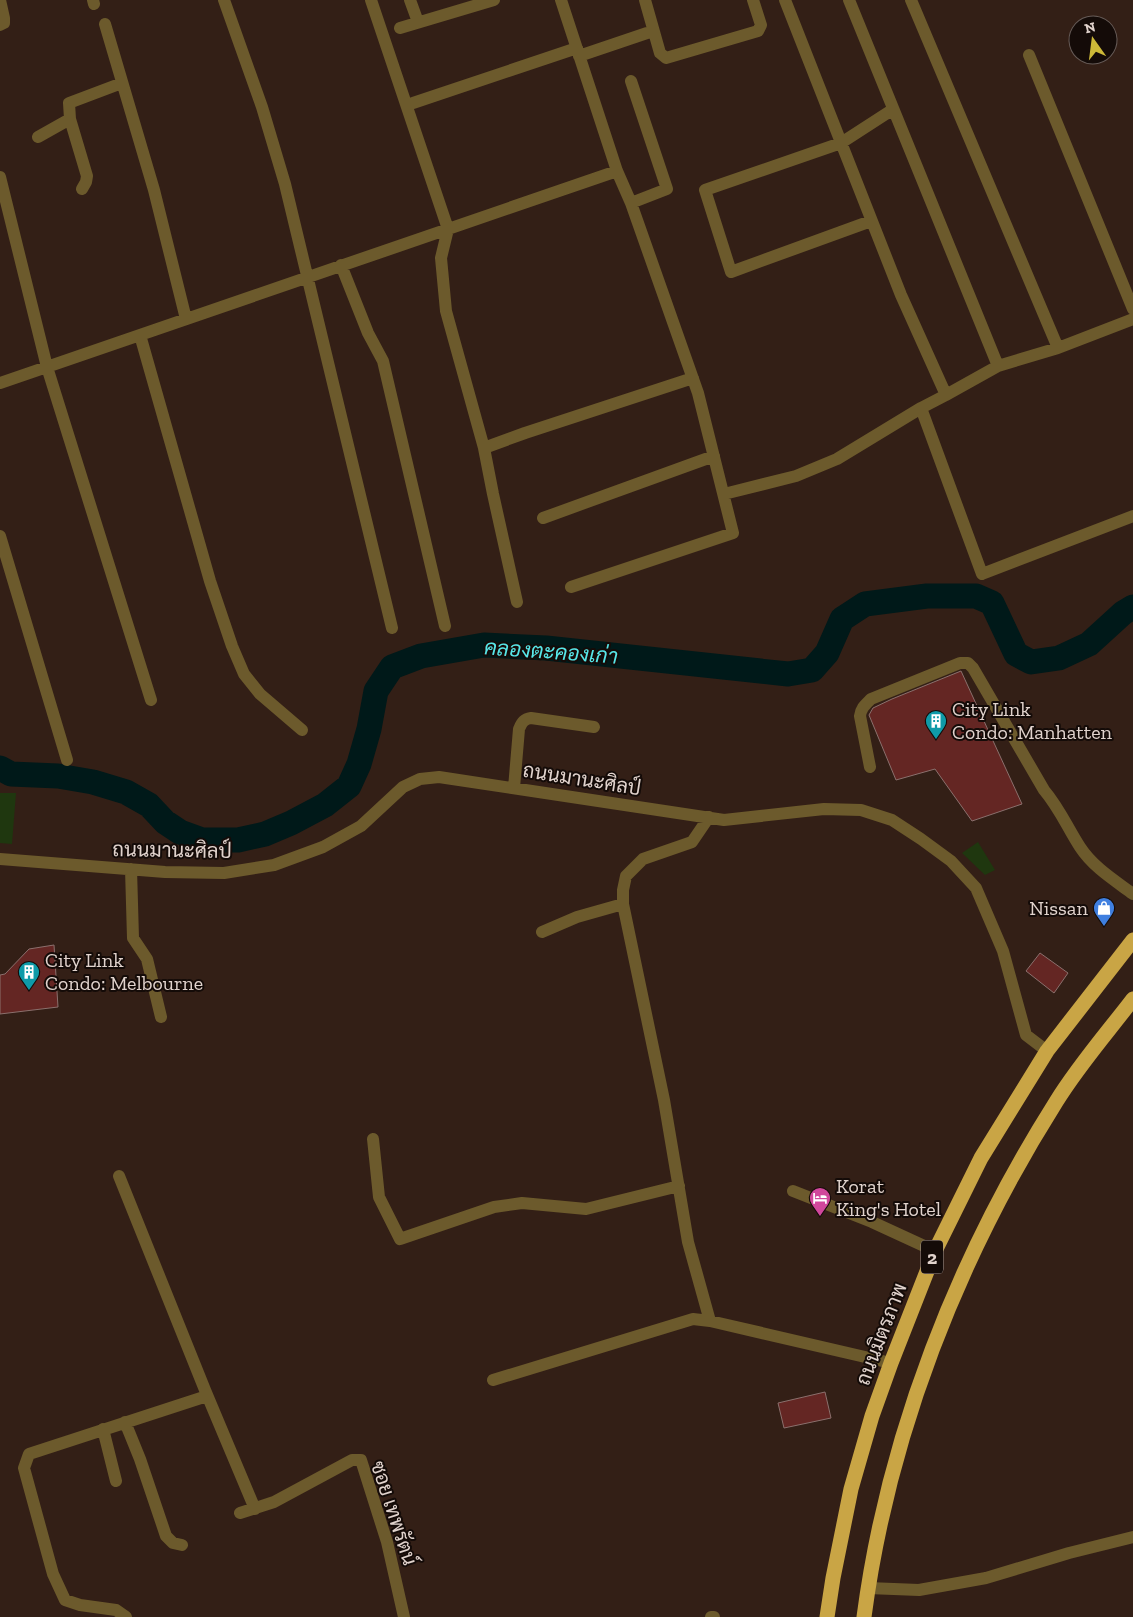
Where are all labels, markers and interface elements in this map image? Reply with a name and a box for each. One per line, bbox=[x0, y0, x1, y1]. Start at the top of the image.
north arrow bbox=[1068, 15, 1118, 65]
text: N bbox=[1083, 18, 1098, 37]
water label: คลองตะคองเก่า bbox=[483, 634, 619, 669]
place label: City Link Condo: Manhatten bbox=[952, 697, 1113, 744]
building icon: City Link Condo: Manhatten bbox=[924, 709, 948, 740]
street label: ถนนมานะศิลป์ bbox=[521, 758, 643, 800]
street label: ถนนมานะศิลป์ bbox=[112, 837, 232, 863]
place label: Nissan bbox=[1029, 896, 1089, 920]
shop icon: Nissan bbox=[1092, 896, 1116, 927]
place label: City Link Condo: Melbourne bbox=[45, 948, 203, 995]
building icon: City Link Condo: Melbourne bbox=[17, 960, 41, 991]
place label: Korat King's Hotel bbox=[836, 1174, 941, 1221]
hotel icon: Korat King's Hotel bbox=[808, 1186, 832, 1217]
road number: 2 bbox=[921, 1240, 943, 1274]
street label: ถนนมิตรภาพ bbox=[851, 1279, 911, 1389]
street label: ซอย เทพรัตน์ bbox=[366, 1457, 424, 1568]

